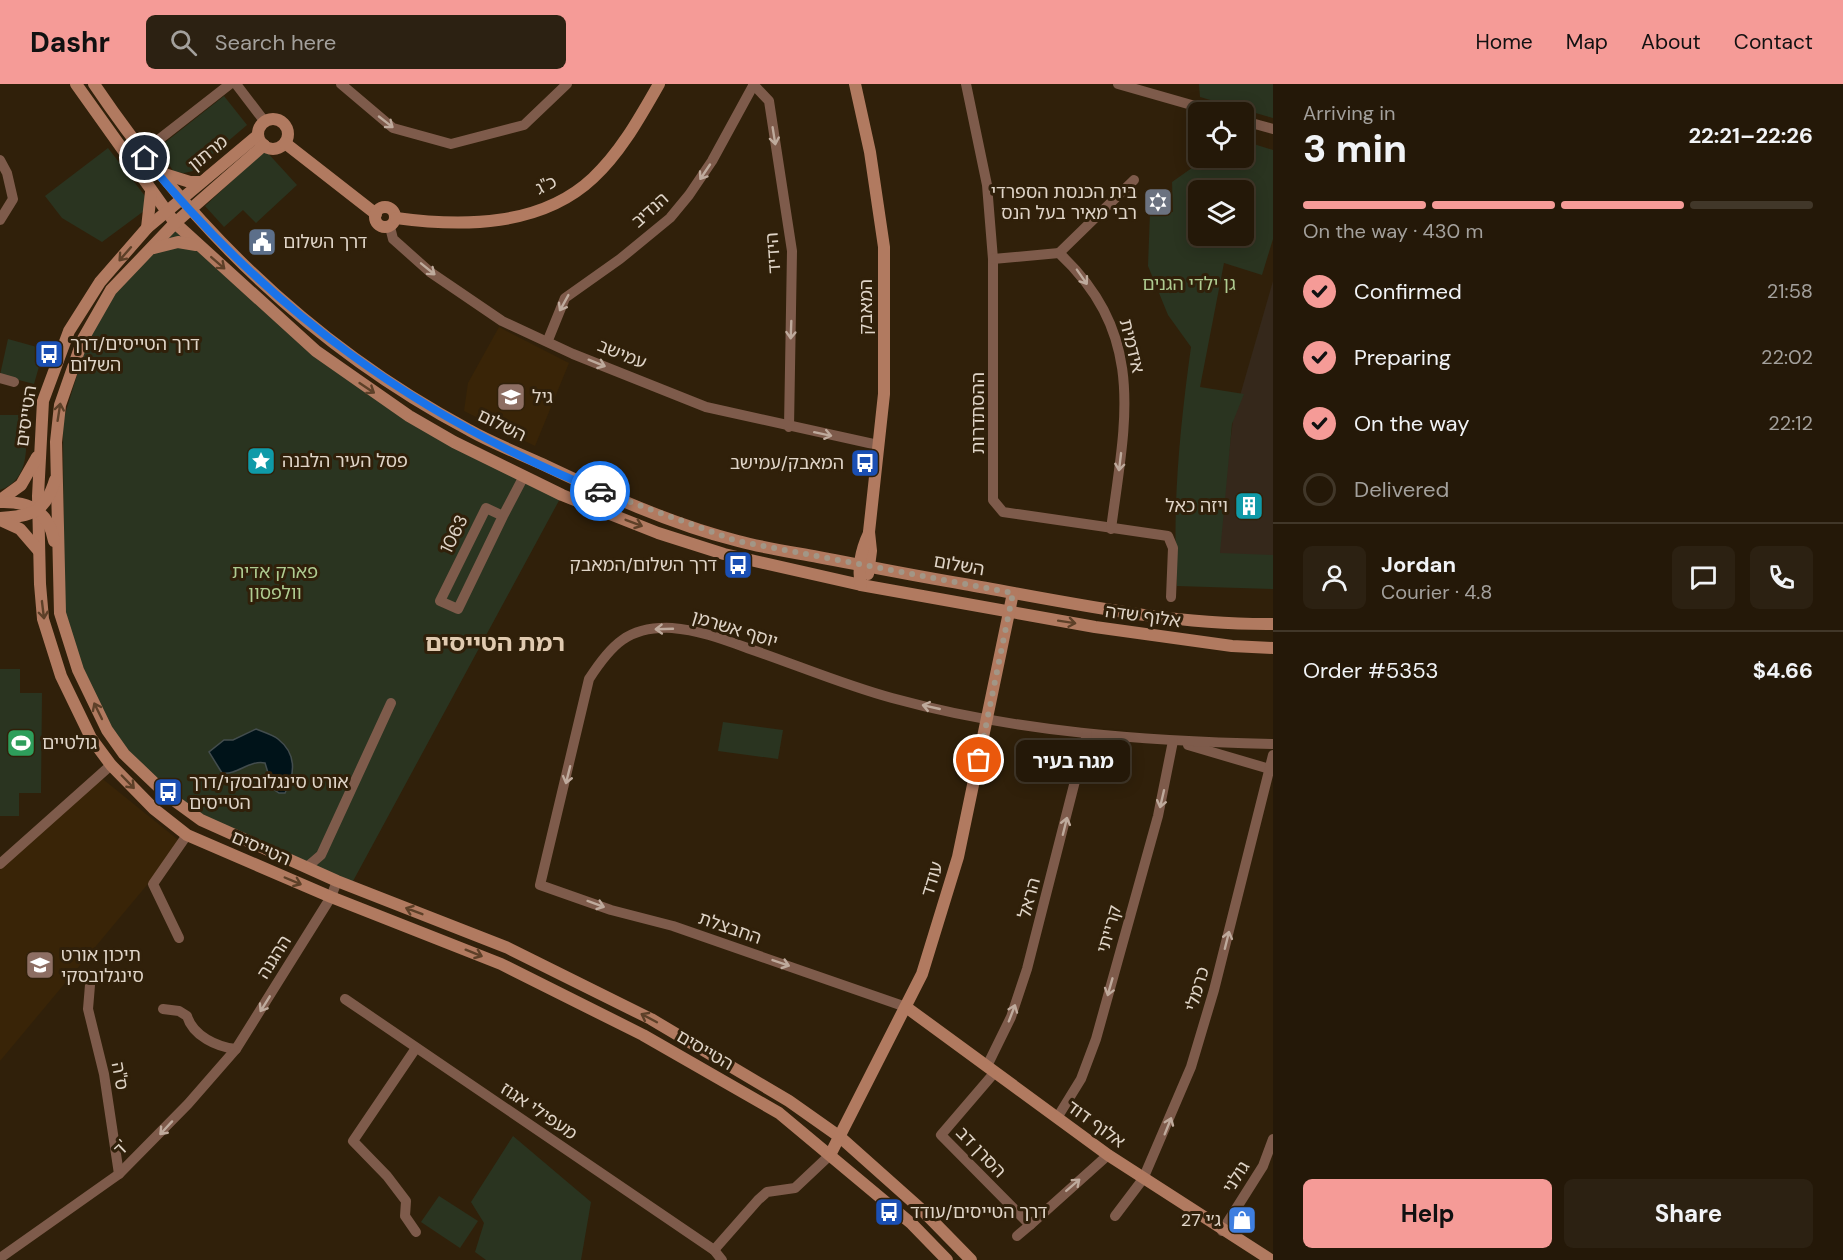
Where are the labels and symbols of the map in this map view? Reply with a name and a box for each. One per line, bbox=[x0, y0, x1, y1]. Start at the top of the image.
one-way arrow bbox=[378, 115, 394, 128]
one-way arrow bbox=[769, 126, 780, 146]
street label: מרתון bbox=[183, 130, 233, 176]
pin bbox=[119, 132, 170, 183]
one-way arrow bbox=[699, 163, 711, 179]
street label: כ"ג bbox=[531, 170, 561, 200]
place label: בית הכנסת הספרדי רבי מאיר בעל הנס bbox=[991, 180, 1137, 225]
synagogue icon: בית הכנסת הספרדי רבי מאיר בעל הנס bbox=[1142, 186, 1174, 218]
street label: הנדיב bbox=[626, 187, 674, 233]
public building icon: דרך השלום bbox=[246, 226, 278, 258]
place label: דרך השלום bbox=[283, 230, 367, 254]
street label: הידיד bbox=[760, 232, 786, 274]
one-way arrow bbox=[118, 246, 132, 261]
one-way arrow bbox=[210, 256, 225, 270]
one-way arrow bbox=[419, 262, 435, 275]
one-way arrow bbox=[1076, 269, 1088, 285]
park label: גן ילדי הגנים bbox=[1142, 272, 1236, 296]
street label: המאבק bbox=[854, 279, 878, 335]
one-way arrow bbox=[558, 294, 570, 311]
street label: אידמית bbox=[1114, 316, 1150, 376]
one-way arrow bbox=[785, 320, 797, 340]
place label: דרך הטייסים/דרך השלום bbox=[70, 332, 200, 377]
street label: עמישב bbox=[594, 333, 650, 375]
bus stop icon: דרך הטייסים/דרך השלום bbox=[33, 338, 65, 370]
one-way arrow bbox=[587, 358, 606, 369]
street label: ההסתדרות bbox=[966, 372, 990, 454]
school or university icon: גיל bbox=[495, 381, 527, 413]
one-way arrow bbox=[358, 382, 375, 394]
street label: הטייסים bbox=[10, 384, 42, 448]
place label: גיל bbox=[532, 385, 553, 409]
one-way arrow bbox=[54, 403, 65, 422]
street label: השלום bbox=[474, 403, 530, 447]
one-way arrow bbox=[812, 429, 832, 440]
place icon: פסל העיר הלבנה bbox=[245, 445, 277, 477]
bus stop icon: המאבק/עמישב bbox=[849, 447, 881, 479]
place label: פסל העיר הלבנה bbox=[282, 449, 408, 473]
place label: המאבק/עמישב bbox=[730, 451, 844, 475]
one-way arrow bbox=[1114, 451, 1125, 471]
courier bbox=[570, 461, 630, 521]
building icon: ויזה כאל bbox=[1233, 490, 1265, 522]
place label: ויזה כאל bbox=[1165, 494, 1228, 518]
street label: 1063 bbox=[434, 511, 474, 557]
one-way arrow bbox=[624, 518, 643, 529]
bus stop icon: דרך השלום/המאבק bbox=[722, 549, 754, 581]
street label: השלום bbox=[932, 549, 986, 581]
place label: דרך השלום/המאבק bbox=[570, 553, 717, 577]
park label: פארק אדית וולפסון bbox=[232, 560, 318, 605]
street label: אלוף שדה bbox=[1104, 599, 1182, 633]
one-way arrow bbox=[37, 600, 48, 620]
street label: יוסף אשרמן bbox=[689, 605, 781, 653]
one-way arrow bbox=[1056, 617, 1076, 628]
one-way arrow bbox=[654, 623, 674, 634]
district label: רמת הטייסים bbox=[425, 627, 565, 658]
one-way arrow bbox=[921, 701, 941, 712]
one-way arrow bbox=[91, 703, 103, 721]
sports icon: גולטיים bbox=[5, 727, 37, 759]
place label: גולטיים bbox=[42, 731, 97, 755]
pin bbox=[953, 734, 1004, 785]
callout: מגה בעיר bbox=[1015, 739, 1129, 781]
one-way arrow bbox=[561, 765, 573, 784]
place label: אורט סינגלובסקי/דרך הטייסים bbox=[189, 770, 349, 815]
one-way arrow bbox=[120, 775, 135, 790]
bus stop icon: אורט סינגלובסקי/דרך הטייסים bbox=[152, 776, 184, 808]
one-way arrow bbox=[1155, 789, 1167, 808]
one-way arrow bbox=[1059, 816, 1071, 835]
street label: הטייסים bbox=[228, 825, 294, 871]
street label: עודד bbox=[915, 858, 949, 900]
street label: הראל bbox=[1012, 875, 1046, 921]
one-way arrow bbox=[284, 876, 302, 887]
one-way arrow bbox=[586, 900, 604, 911]
street label: קרייתי bbox=[1091, 902, 1127, 956]
one-way arrow bbox=[405, 905, 424, 916]
street label: החבצלת bbox=[695, 906, 765, 950]
street label: ההגנה bbox=[251, 931, 297, 983]
one-way arrow bbox=[1222, 931, 1233, 950]
place label: תיכון אורט סינגלובסקי bbox=[61, 943, 144, 988]
one-way arrow bbox=[464, 948, 483, 959]
school or university icon: תיכון אורט סינגלובסקי bbox=[24, 949, 56, 981]
one-way arrow bbox=[771, 959, 790, 970]
street label: כרמלי bbox=[1179, 964, 1215, 1014]
one-way arrow bbox=[1104, 977, 1116, 996]
one-way arrow bbox=[258, 995, 270, 1012]
one-way arrow bbox=[1007, 1004, 1018, 1023]
one-way arrow bbox=[641, 1012, 658, 1024]
street label: הטייסים bbox=[672, 1024, 738, 1076]
street label: ס"ה bbox=[106, 1060, 134, 1092]
street label: מעפילי אגוז bbox=[496, 1077, 582, 1146]
street label: אלוף דוד bbox=[1062, 1095, 1130, 1153]
one-way arrow bbox=[1163, 1117, 1174, 1135]
one-way arrow bbox=[159, 1120, 173, 1135]
street label: הסרן דב bbox=[951, 1121, 1011, 1183]
street label: ד' bbox=[108, 1135, 134, 1161]
street label: גולני bbox=[1217, 1156, 1255, 1198]
one-way arrow bbox=[1065, 1178, 1080, 1192]
bus stop icon: דרך הטייסים/עודד bbox=[873, 1196, 905, 1228]
place label: דרך הטייסים/עודד bbox=[910, 1200, 1048, 1224]
shop icon: ג׳י 27 bbox=[1226, 1204, 1258, 1236]
place label: ג׳י 27 bbox=[1181, 1208, 1221, 1232]

